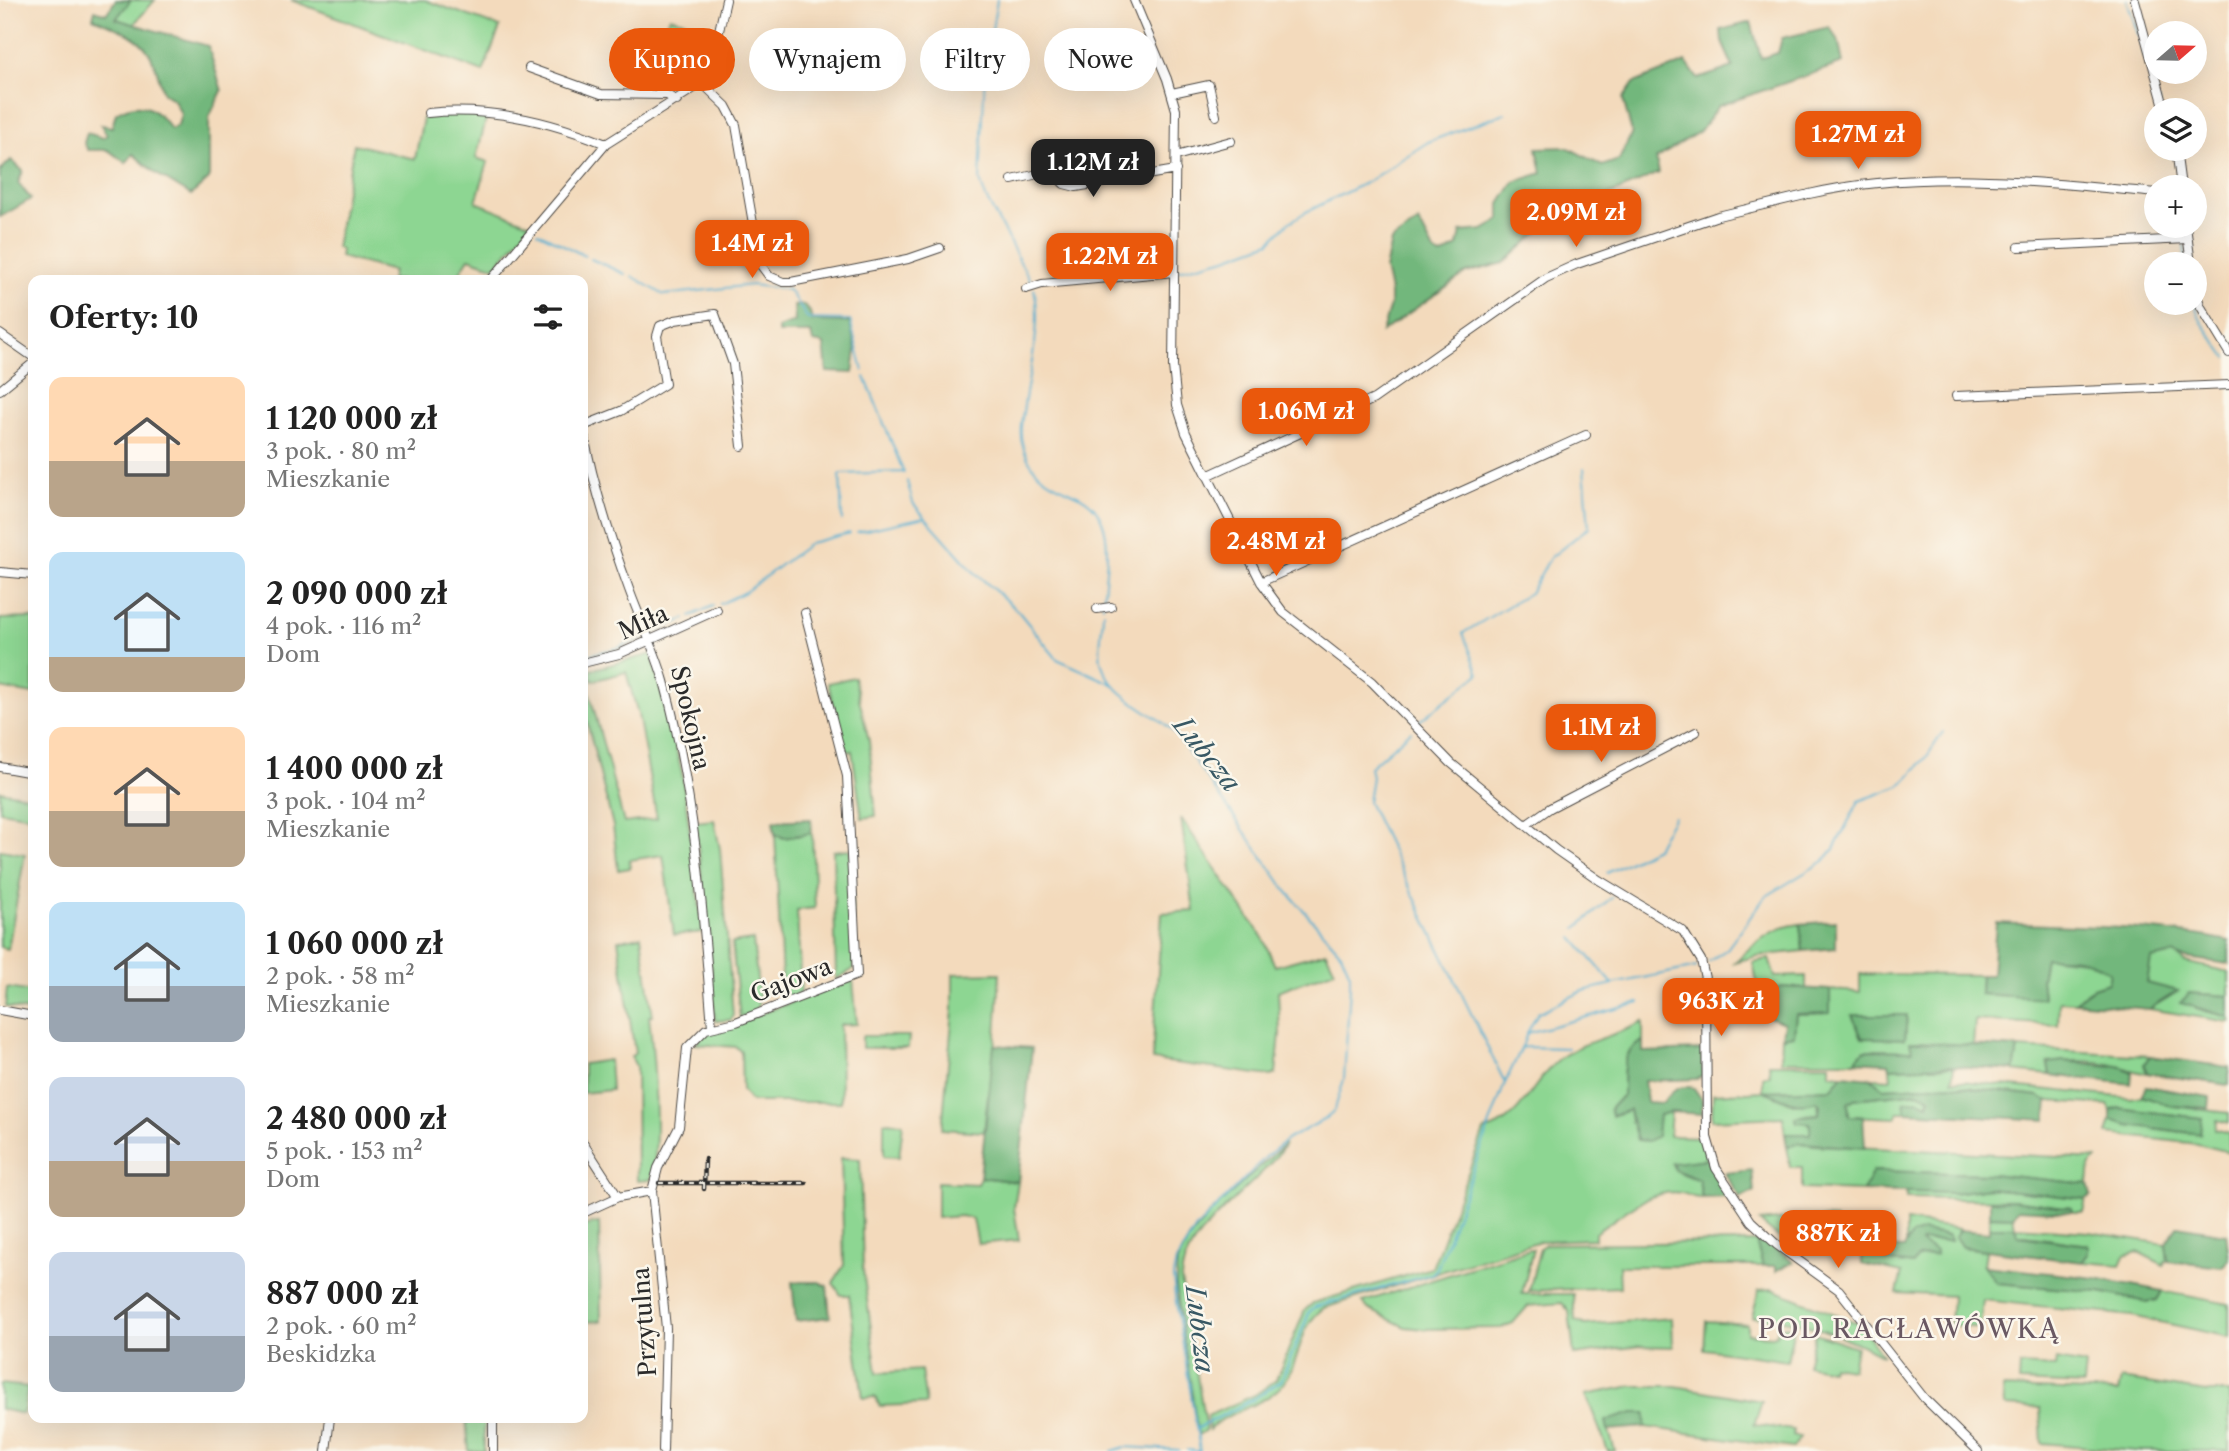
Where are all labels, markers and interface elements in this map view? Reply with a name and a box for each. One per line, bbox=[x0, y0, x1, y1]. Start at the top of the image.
north arrow bbox=[2144, 21, 2207, 84]
map controls bbox=[2144, 21, 2207, 315]
chip: Kupno bbox=[609, 28, 735, 91]
chip: Wynajem bbox=[749, 28, 906, 91]
chip: Filtry bbox=[920, 28, 1030, 91]
chip: Nowe bbox=[1044, 28, 1157, 91]
button: layers bbox=[2144, 98, 2207, 161]
pin: 1.27M zł bbox=[1786, 111, 1930, 171]
text: 1.27M zł bbox=[1811, 120, 1905, 148]
pin: 1.12M zł bbox=[1021, 140, 1165, 199]
text: 1.12M zł bbox=[1047, 148, 1139, 176]
button: + bbox=[2144, 175, 2207, 238]
pin: 2.09M zł bbox=[1504, 190, 1648, 249]
text: 2.09M zł bbox=[1526, 198, 1626, 226]
pin: 1.4M zł bbox=[687, 220, 817, 280]
text: 1.4M zł bbox=[711, 229, 793, 257]
pin: 1.22M zł bbox=[1038, 233, 1182, 293]
text: 1.22M zł bbox=[1062, 242, 1158, 270]
button: − bbox=[2144, 252, 2207, 315]
icon: filters bbox=[529, 298, 567, 336]
text: Oferty: 10 bbox=[49, 299, 199, 336]
pin: 1.06M zł bbox=[1234, 388, 1378, 448]
text: 1.06M zł bbox=[1258, 397, 1354, 425]
text: 1 120 000 zł bbox=[266, 400, 437, 437]
icon: home bbox=[105, 405, 189, 489]
text: 3 pok. · 80 m² bbox=[266, 437, 416, 465]
text: Mieszkanie bbox=[266, 465, 390, 493]
pin: 2.48M zł bbox=[1204, 518, 1348, 578]
text: 2.48M zł bbox=[1226, 527, 1326, 555]
text: 2 090 000 zł bbox=[266, 575, 447, 612]
icon: home bbox=[105, 580, 189, 664]
street label: Miła bbox=[614, 598, 673, 646]
text: 4 pok. · 116 m² bbox=[266, 612, 422, 640]
text: Dom bbox=[266, 640, 320, 668]
street label: Spokojna bbox=[665, 663, 717, 773]
pin: 1.1M zł bbox=[1536, 704, 1666, 764]
water label: Lubcza bbox=[1166, 708, 1247, 799]
text: 1.1M zł bbox=[1562, 713, 1640, 741]
text: 1 400 000 zł bbox=[266, 750, 443, 787]
icon: home bbox=[105, 755, 189, 839]
text: 3 pok. · 104 m² bbox=[266, 787, 426, 815]
text: Mieszkanie bbox=[266, 815, 390, 843]
text: 1 060 000 zł bbox=[266, 925, 443, 962]
icon: home bbox=[105, 930, 189, 1014]
street label: Gajowa bbox=[746, 951, 836, 1009]
text: 2 pok. · 58 m² bbox=[266, 962, 415, 990]
pin: 963K zł bbox=[1656, 978, 1786, 1038]
text: 963K zł bbox=[1678, 987, 1764, 1015]
text: Mieszkanie bbox=[266, 990, 390, 1018]
text: 2 480 000 zł bbox=[266, 1100, 447, 1137]
icon: home bbox=[105, 1105, 189, 1189]
text: 5 pok. · 153 m² bbox=[266, 1137, 423, 1165]
text: Dom bbox=[266, 1165, 320, 1193]
pin: 887K zł bbox=[1773, 1210, 1903, 1270]
text: 887K zł bbox=[1795, 1219, 1881, 1247]
street label: Przytulna bbox=[626, 1266, 662, 1378]
text: 887 000 zł bbox=[266, 1275, 419, 1312]
icon: home bbox=[105, 1280, 189, 1364]
water label: Lubcza bbox=[1179, 1281, 1221, 1375]
text: 2 pok. · 60 m² bbox=[266, 1312, 417, 1340]
district label: POD RACŁAWÓWKĄ bbox=[1758, 1313, 2060, 1345]
text: Beskidzka bbox=[266, 1340, 376, 1368]

